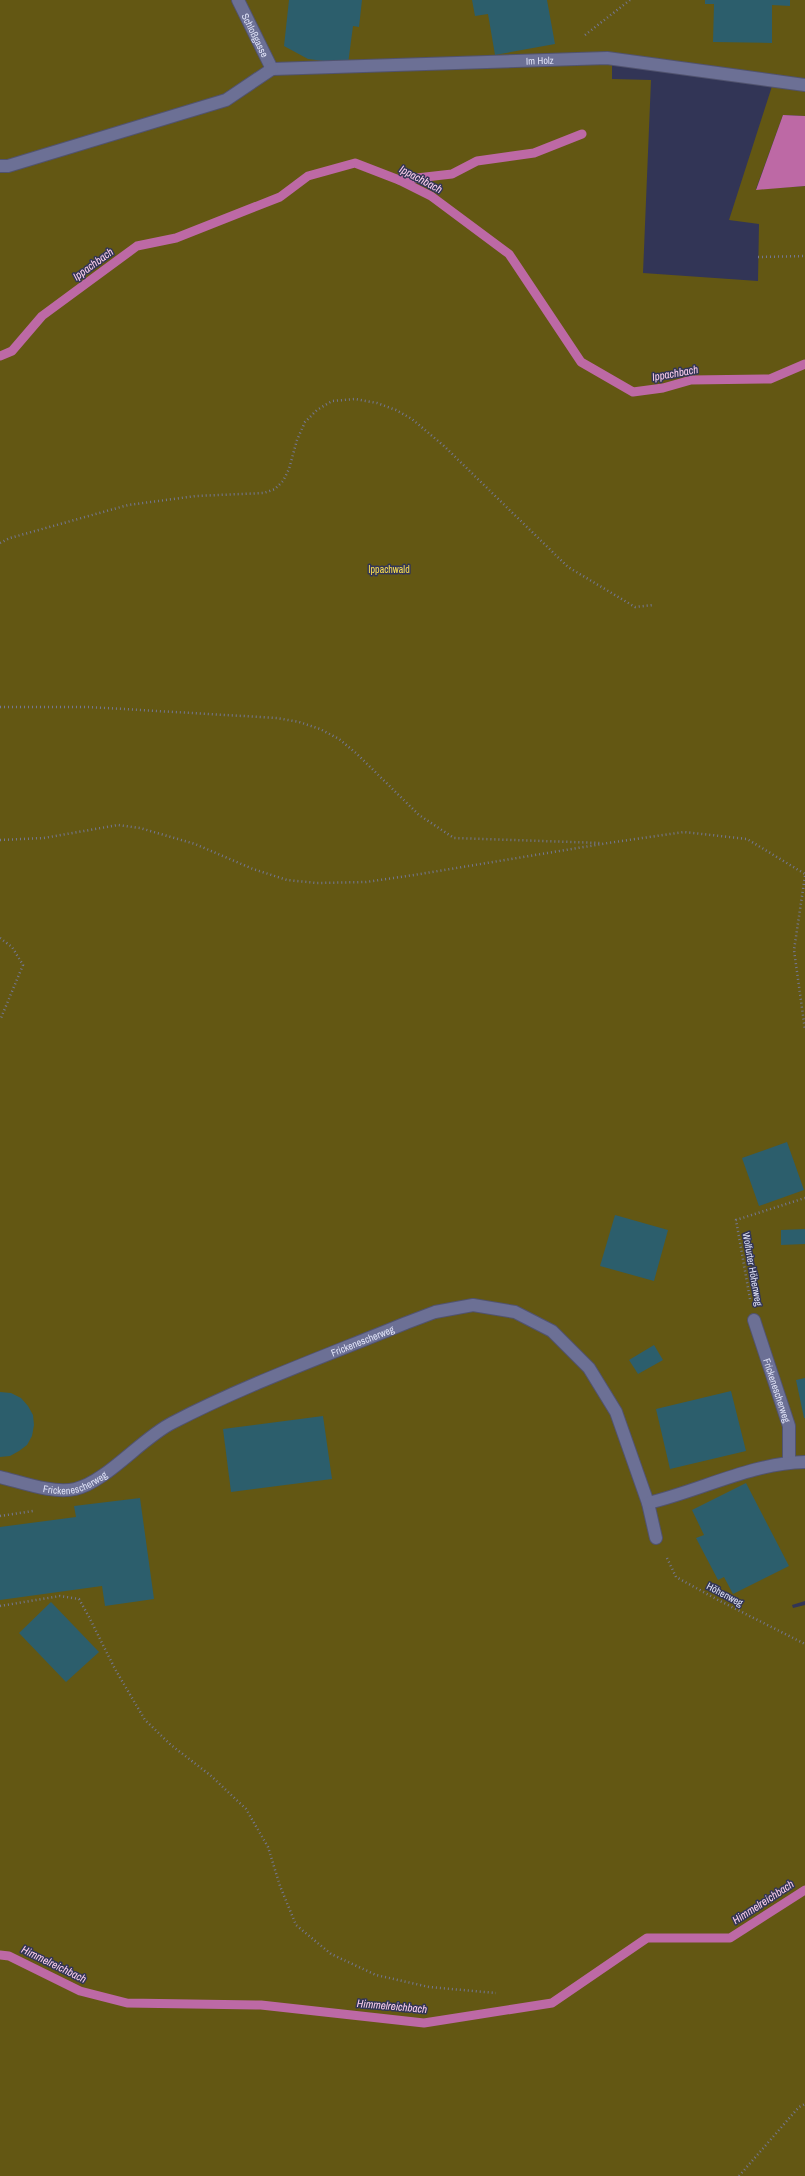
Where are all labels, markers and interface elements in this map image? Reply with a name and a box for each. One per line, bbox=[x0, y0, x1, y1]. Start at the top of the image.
street label: Schloßgasse bbox=[238, 11, 271, 60]
street label: Im Holz bbox=[526, 54, 554, 68]
water label: Ippachbach bbox=[397, 162, 445, 196]
water label: Ippachbach bbox=[70, 245, 116, 283]
water label: Ippachbach bbox=[651, 362, 699, 384]
park label: Ippachwald bbox=[368, 563, 410, 576]
street label: Wolfurter Höhenweg bbox=[740, 1231, 765, 1307]
street label: Frickenescherweg bbox=[329, 1322, 396, 1359]
street label: Frickenescherweg bbox=[760, 1357, 794, 1425]
street label: Frickenescherweg bbox=[42, 1468, 110, 1497]
street label: Höhenweg bbox=[704, 1579, 746, 1610]
water label: Himmelreichbach bbox=[730, 1877, 796, 1927]
water label: Himmelreichbach bbox=[19, 1942, 89, 1986]
water label: Himmelreichbach bbox=[356, 1996, 428, 2016]

